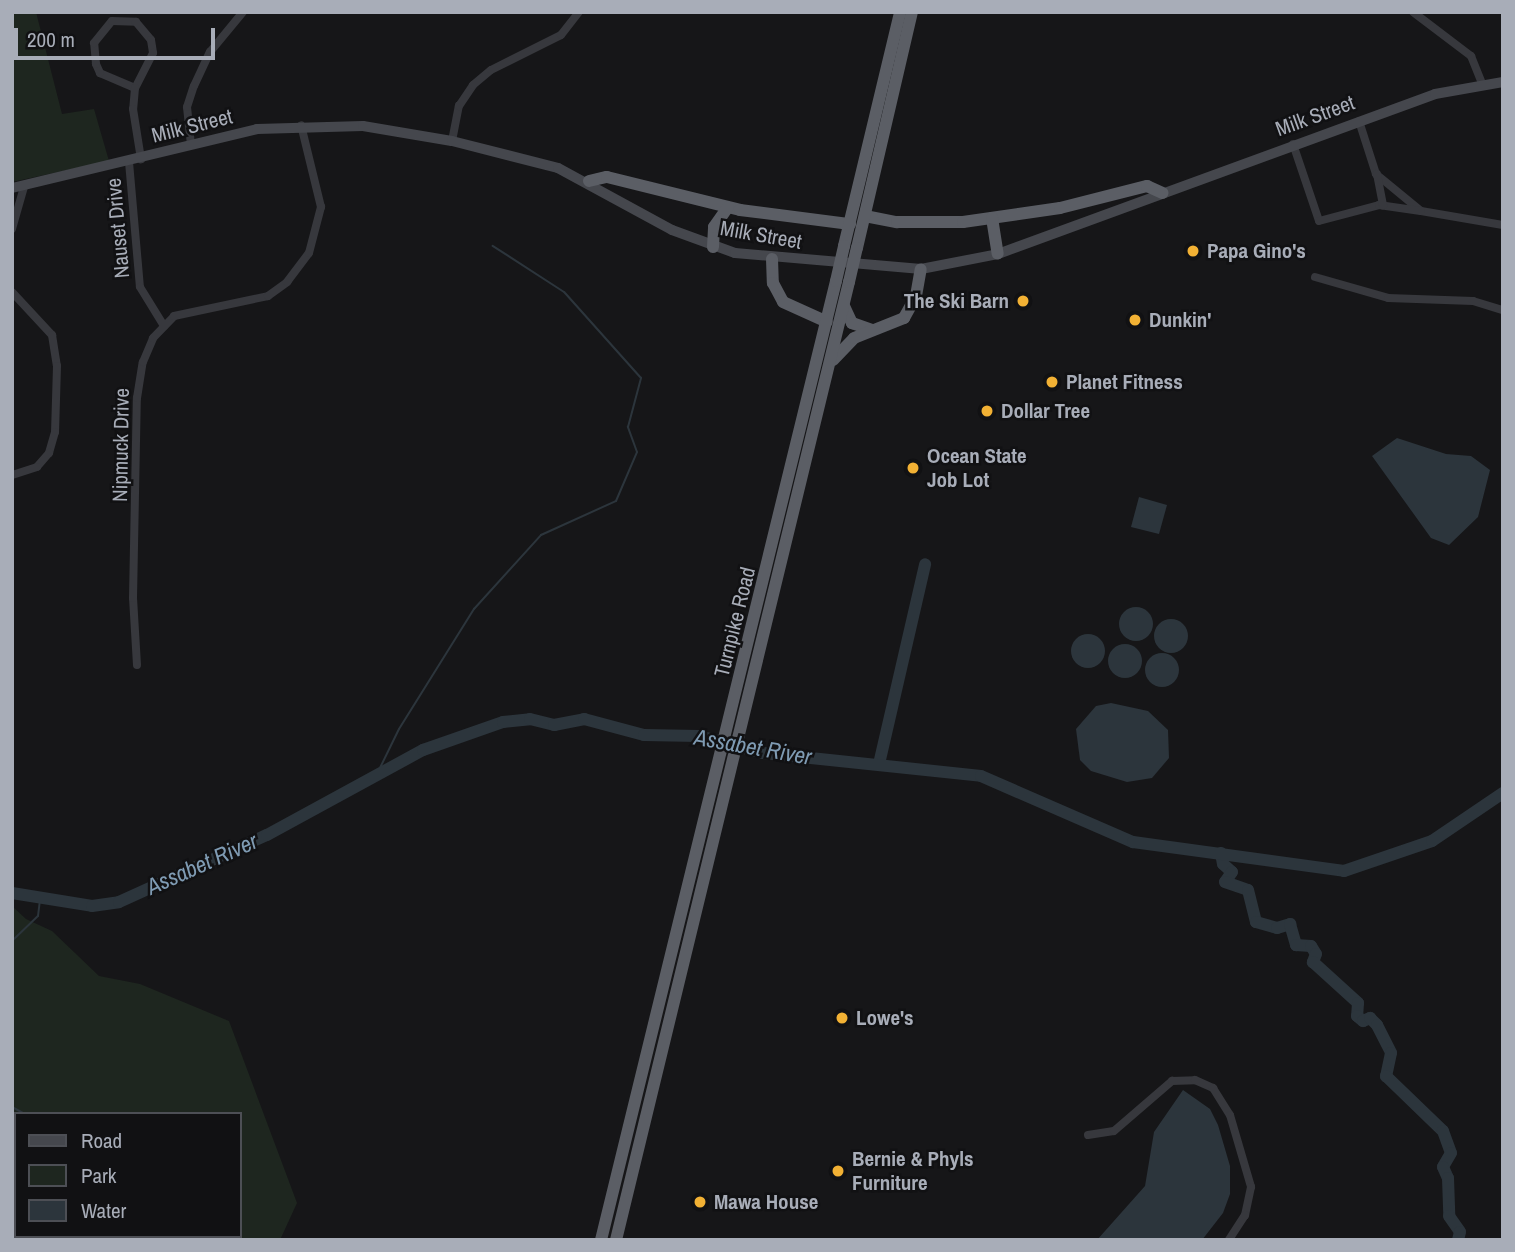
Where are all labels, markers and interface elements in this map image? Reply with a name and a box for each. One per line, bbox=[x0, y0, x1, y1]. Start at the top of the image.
scale bar bbox=[18, 14, 219, 58]
text: 200 m bbox=[27, 25, 75, 54]
street label: Milk Street bbox=[1272, 90, 1358, 142]
street label: Milk Street bbox=[149, 104, 235, 148]
street label: Nauset Drive bbox=[101, 177, 135, 279]
street label: Milk Street bbox=[718, 215, 804, 255]
place label: Papa Gino's bbox=[1207, 238, 1306, 264]
marker: Papa Gino's bbox=[1185, 243, 1201, 259]
place label: The Ski Barn bbox=[904, 288, 1009, 314]
marker: The Ski Barn bbox=[1015, 293, 1031, 309]
place label: Dunkin' bbox=[1149, 307, 1211, 333]
marker: Dunkin' bbox=[1127, 312, 1143, 328]
place label: Planet Fitness bbox=[1066, 369, 1183, 395]
marker: Planet Fitness bbox=[1044, 374, 1060, 390]
street label: Nipmuck Drive bbox=[107, 388, 135, 502]
place label: Dollar Tree bbox=[1001, 398, 1090, 424]
marker: Dollar Tree bbox=[979, 403, 995, 419]
place label: Ocean State Job Lot bbox=[927, 443, 1027, 493]
marker: Ocean State Job Lot bbox=[905, 460, 921, 476]
street label: Turnpike Road bbox=[709, 564, 761, 680]
water label: Assabet River bbox=[692, 723, 814, 771]
water label: Assabet River bbox=[142, 827, 262, 901]
place label: Lowe's bbox=[856, 1005, 914, 1031]
marker: Lowe's bbox=[834, 1010, 850, 1026]
legend bbox=[14, 1112, 242, 1238]
text: Road bbox=[81, 1126, 122, 1155]
place label: Bernie & Phyls Furniture bbox=[852, 1146, 974, 1196]
text: Park bbox=[81, 1161, 116, 1190]
marker: Bernie & Phyls Furniture bbox=[830, 1163, 846, 1179]
place label: Mawa House bbox=[714, 1189, 818, 1215]
marker: Mawa House bbox=[692, 1194, 708, 1210]
text: Water bbox=[81, 1196, 126, 1225]

